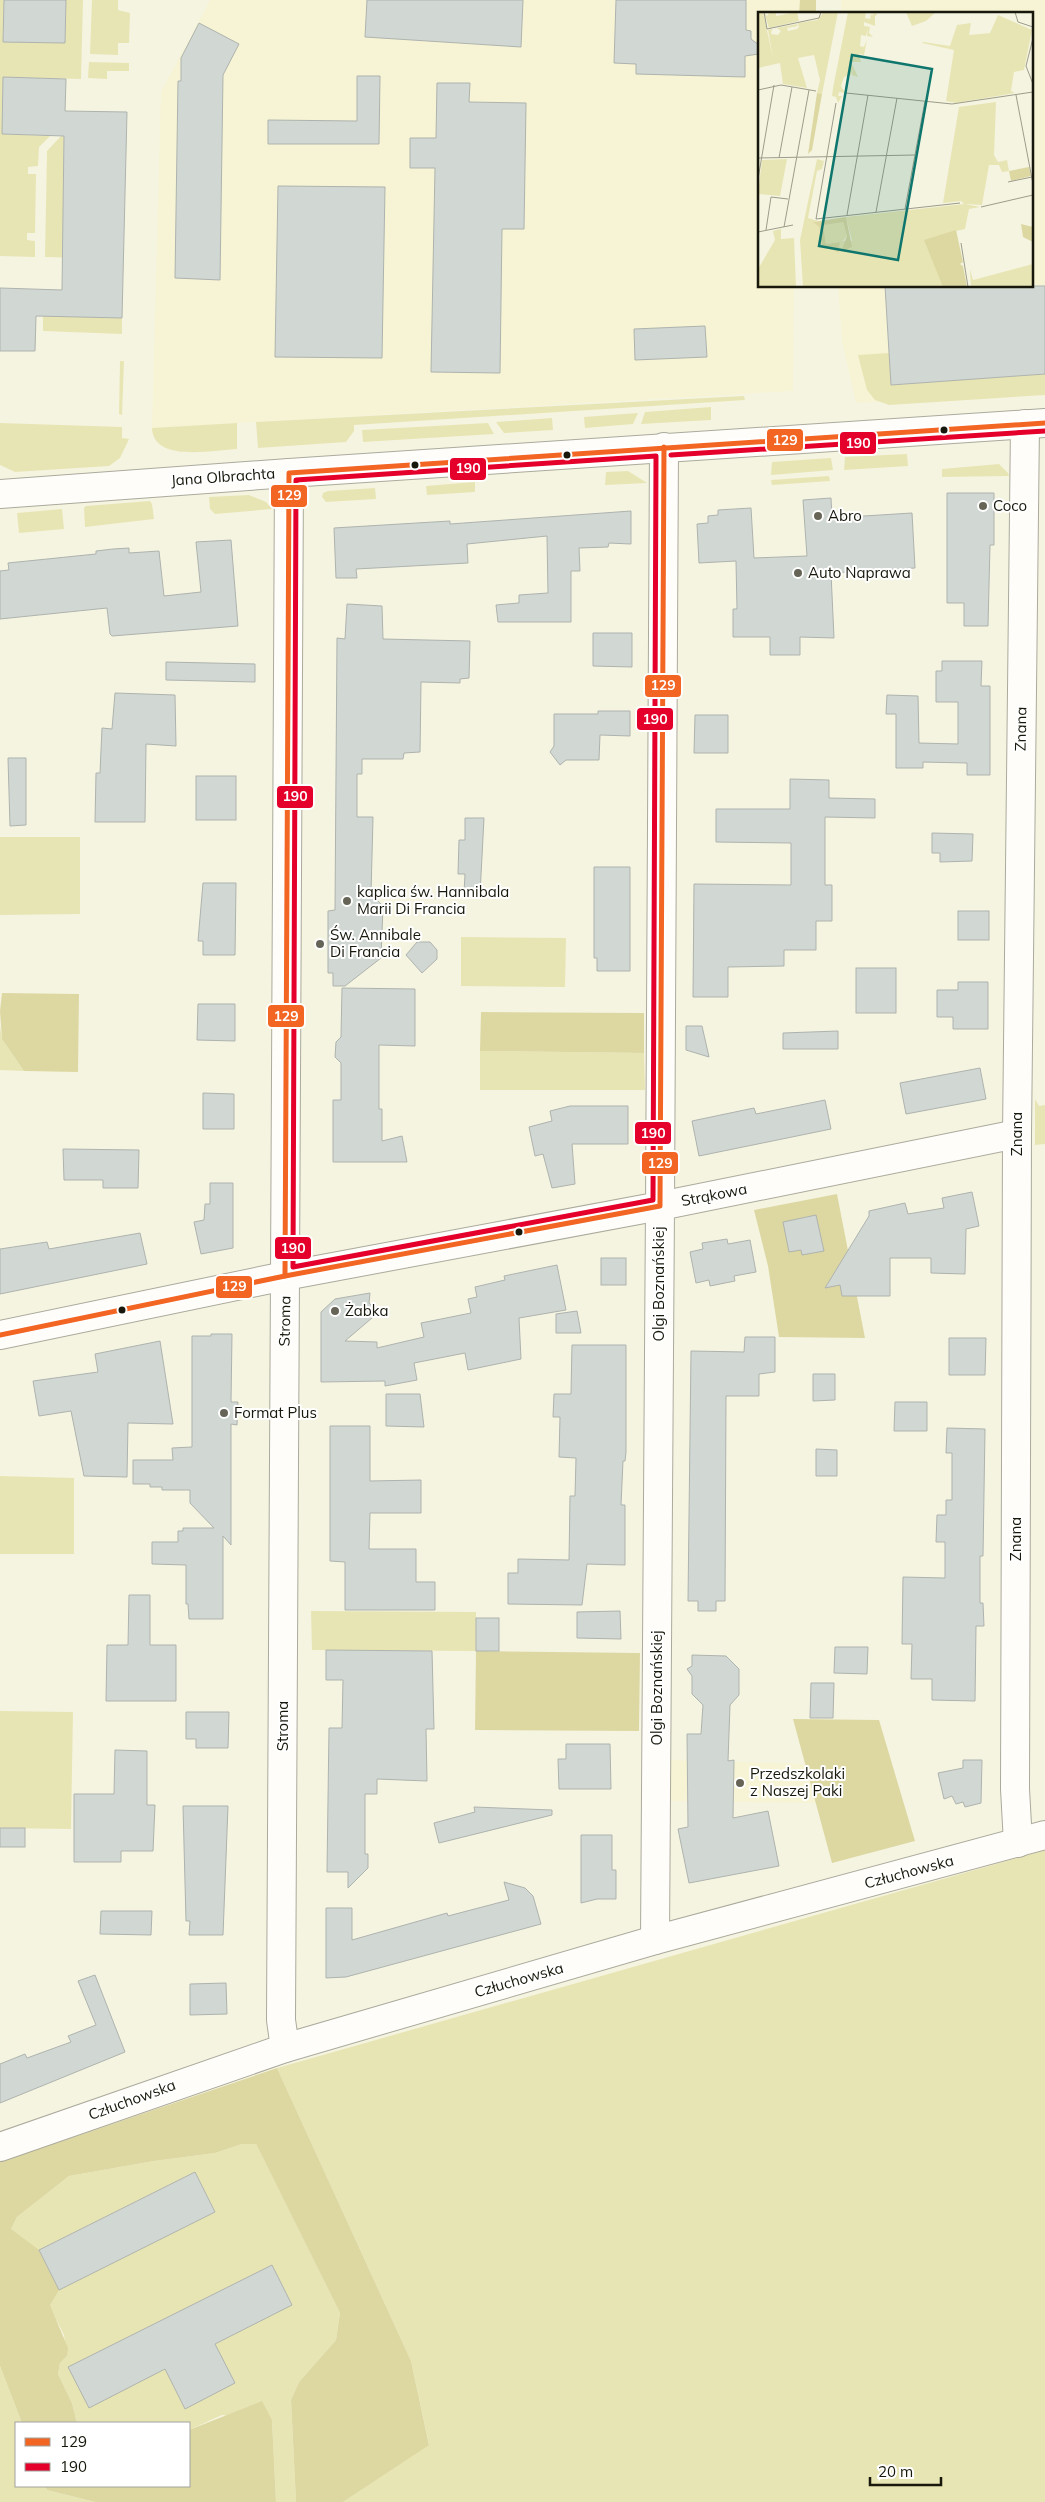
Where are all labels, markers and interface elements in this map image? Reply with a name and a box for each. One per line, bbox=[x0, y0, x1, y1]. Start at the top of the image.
inset map bbox=[758, 12, 1032, 288]
unlabelled marker bbox=[939, 425, 949, 435]
line badge: 129 bbox=[766, 428, 804, 452]
text: 129 bbox=[772, 431, 798, 449]
line badge: 190 bbox=[839, 431, 877, 455]
text: 190 bbox=[845, 434, 871, 452]
unlabelled marker bbox=[562, 450, 572, 460]
line badge: 190 bbox=[449, 457, 487, 481]
text: 190 bbox=[455, 459, 481, 477]
unlabelled marker bbox=[410, 460, 420, 470]
street label: Jana Olbrachta bbox=[170, 463, 276, 490]
line badge: 129 bbox=[270, 484, 308, 508]
text: 129 bbox=[276, 486, 302, 504]
place label: Coco bbox=[993, 496, 1027, 515]
marker: Coco bbox=[977, 500, 989, 512]
place label: Abro bbox=[828, 506, 862, 525]
marker: Abro bbox=[812, 510, 824, 522]
place label: Auto Naprawa bbox=[808, 563, 911, 582]
marker: Auto Naprawa bbox=[792, 567, 804, 579]
line badge: 129 bbox=[644, 674, 682, 698]
text: 129 bbox=[650, 676, 676, 694]
line badge: 190 bbox=[636, 707, 674, 731]
street label: Znana bbox=[1011, 707, 1030, 751]
text: 190 bbox=[642, 710, 668, 728]
line badge: 190 bbox=[276, 785, 314, 809]
text: 190 bbox=[282, 787, 308, 805]
place label: kaplica św. Hannibala Marii Di Francia bbox=[357, 882, 509, 918]
marker: kaplica św. Hannibala Marii Di Francia bbox=[341, 895, 353, 907]
place label: Św. Annibale Di Francia bbox=[330, 925, 421, 961]
marker: Św. Annibale Di Francia bbox=[314, 938, 326, 950]
line badge: 129 bbox=[267, 1004, 305, 1028]
text: 129 bbox=[273, 1007, 299, 1025]
street label: Znana bbox=[1007, 1112, 1026, 1156]
line badge: 190 bbox=[634, 1121, 672, 1145]
text: 190 bbox=[640, 1124, 666, 1142]
line badge: 129 bbox=[641, 1151, 679, 1175]
text: 129 bbox=[647, 1154, 673, 1172]
street label: Strąkowa bbox=[679, 1179, 749, 1210]
street label: Olgi Boznańskiej bbox=[649, 1226, 668, 1342]
unlabelled marker bbox=[514, 1227, 524, 1237]
line badge: 190 bbox=[274, 1236, 312, 1260]
text: 190 bbox=[280, 1239, 306, 1257]
line badge: 129 bbox=[215, 1275, 253, 1299]
text: 129 bbox=[221, 1277, 247, 1295]
street label: Stroma bbox=[275, 1296, 294, 1346]
place label: Żabka bbox=[345, 1301, 388, 1320]
unlabelled marker bbox=[117, 1305, 127, 1315]
marker: Żabka bbox=[329, 1305, 341, 1317]
place label: Format Plus bbox=[234, 1403, 317, 1422]
marker: Format Plus bbox=[218, 1407, 230, 1419]
street label: Znana bbox=[1006, 1517, 1025, 1561]
street label: Olgi Boznańskiej bbox=[647, 1630, 666, 1746]
street label: Stroma bbox=[273, 1701, 292, 1751]
place label: Przedszkolaki z Naszej Paki bbox=[750, 1764, 845, 1800]
marker: Przedszkolaki z Naszej Paki bbox=[734, 1777, 746, 1789]
street label: Człuchowska bbox=[862, 1850, 956, 1893]
street label: Człuchowska bbox=[472, 1958, 566, 2001]
street label: Człuchowska bbox=[86, 2075, 178, 2124]
legend bbox=[15, 2422, 190, 2487]
text: 129 bbox=[60, 2432, 87, 2451]
scale bar bbox=[870, 2454, 941, 2486]
text: 190 bbox=[60, 2457, 87, 2476]
text: 20 m bbox=[878, 2462, 913, 2481]

